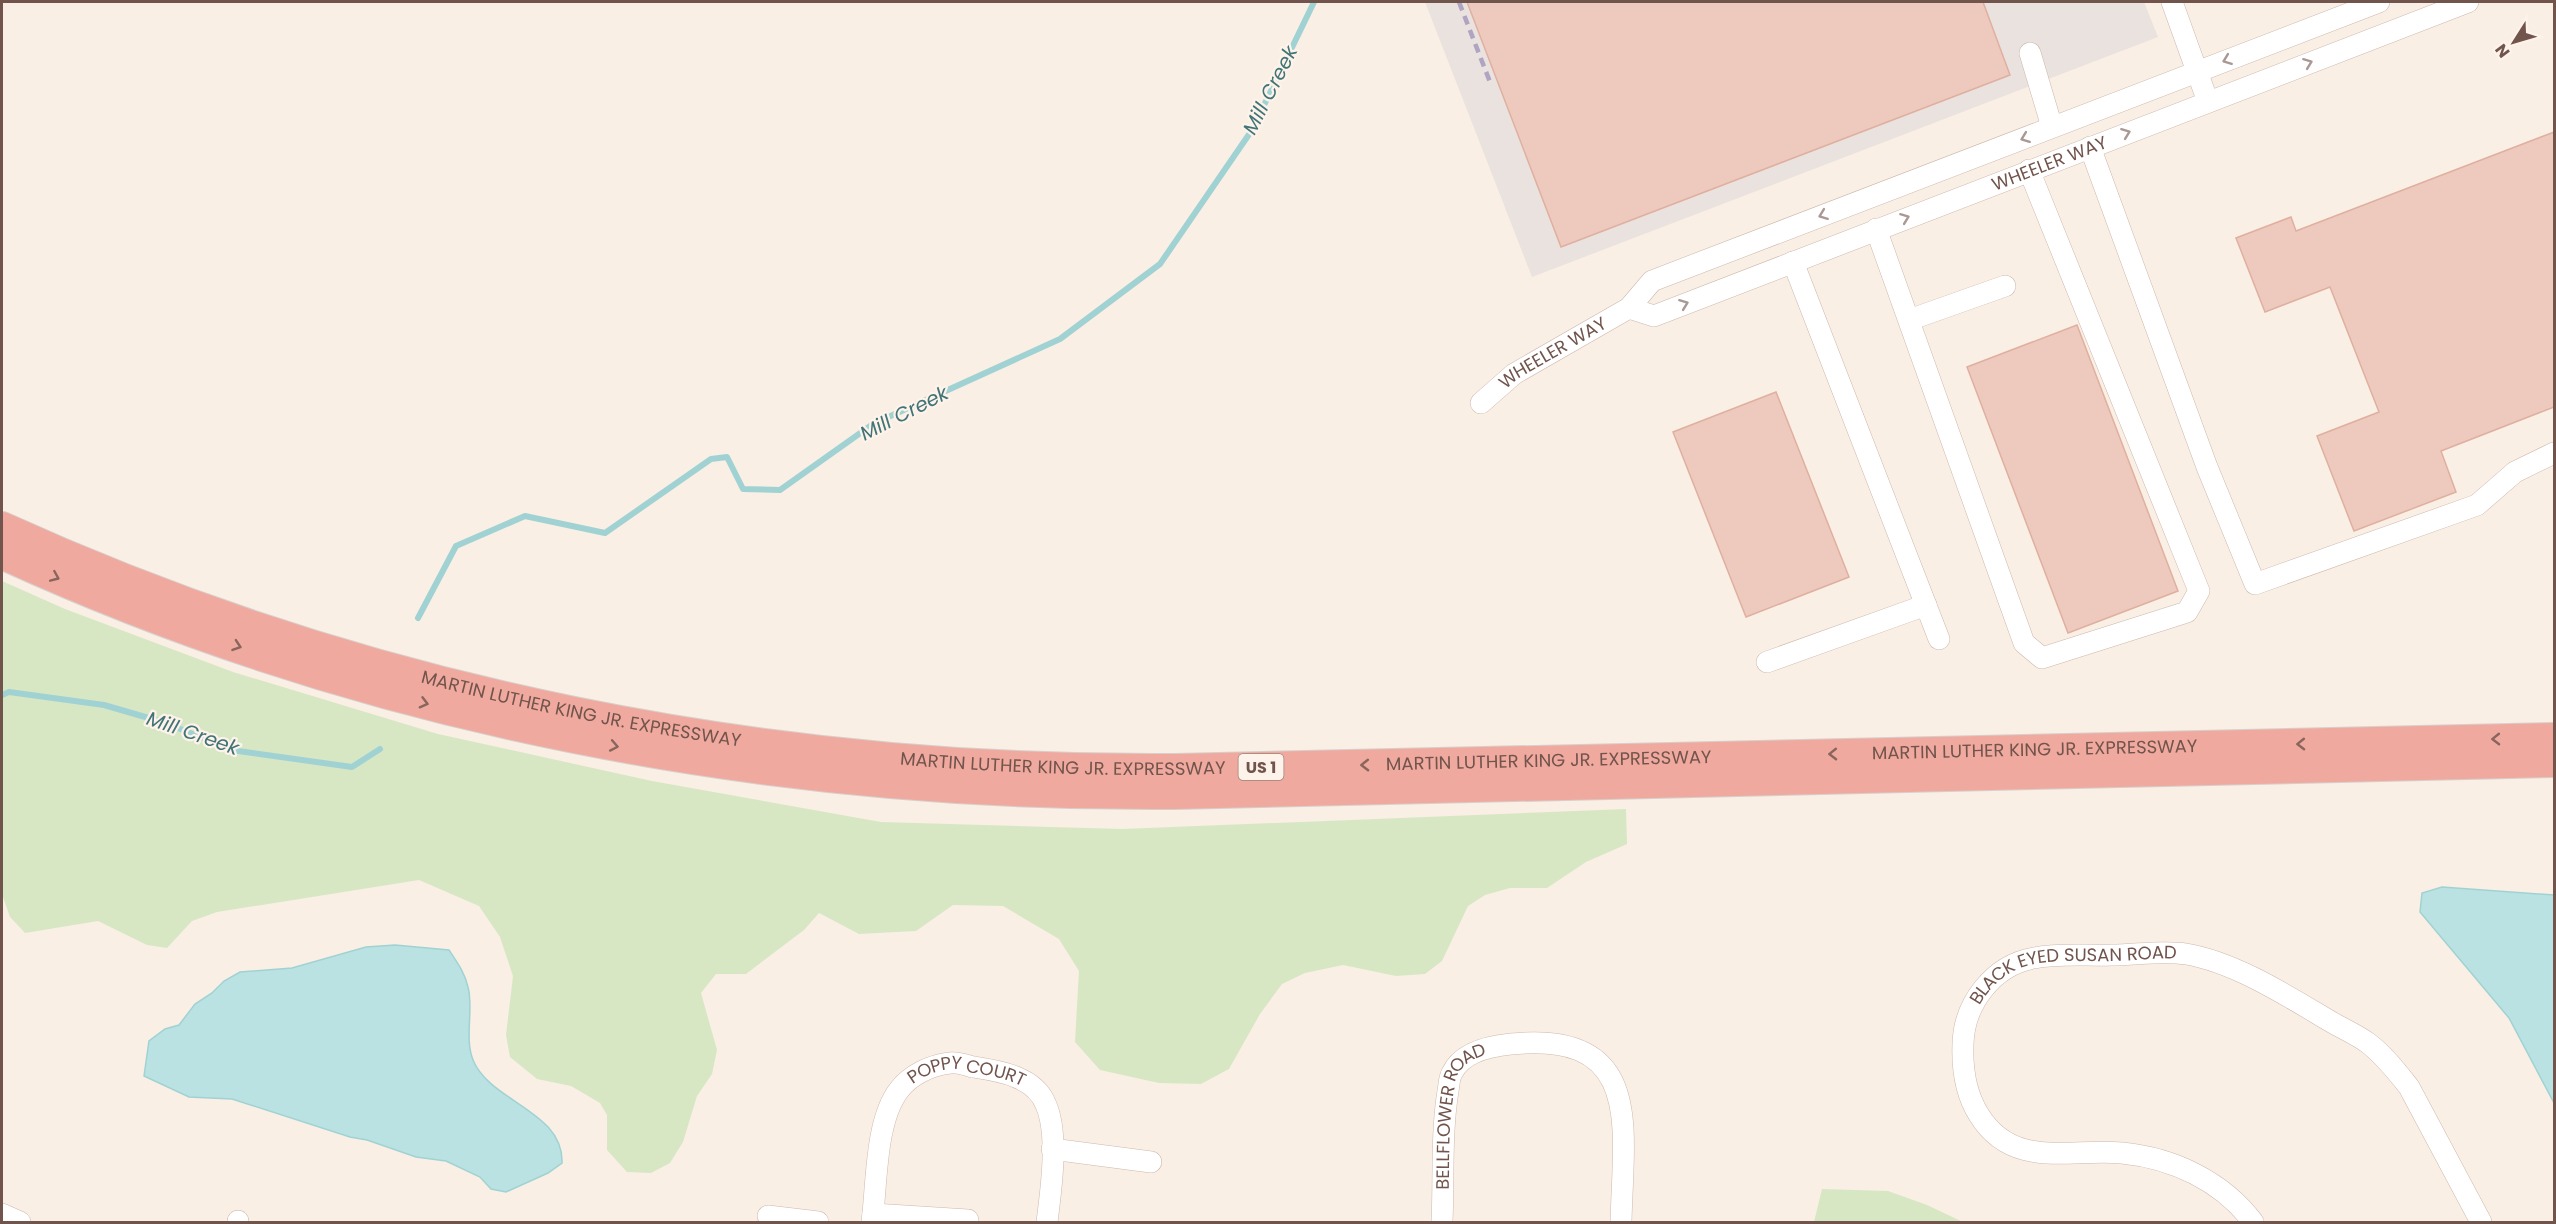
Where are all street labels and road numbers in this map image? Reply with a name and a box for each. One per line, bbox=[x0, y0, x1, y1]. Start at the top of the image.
street label: WHEELER WAY bbox=[1988, 129, 2111, 197]
street label: WHEELER WAY bbox=[1493, 310, 1611, 394]
street label: MARTIN LUTHER KING JR. EXPRESSWAY bbox=[419, 664, 743, 753]
street label: MARTIN LUTHER KING JR. EXPRESSWAY bbox=[1872, 733, 2198, 765]
street label: MARTIN LUTHER KING JR. EXPRESSWAY bbox=[1386, 744, 1712, 776]
street label: MARTIN LUTHER KING JR. EXPRESSWAY bbox=[899, 746, 1226, 781]
road number: US 1 bbox=[1238, 754, 1284, 780]
street label: BLACK EYED SUSAN ROAD bbox=[1963, 939, 2177, 1009]
street label: BELLFLOWER ROAD bbox=[1430, 1036, 1489, 1190]
street label: POPPY COURT bbox=[906, 1075, 1028, 1097]

